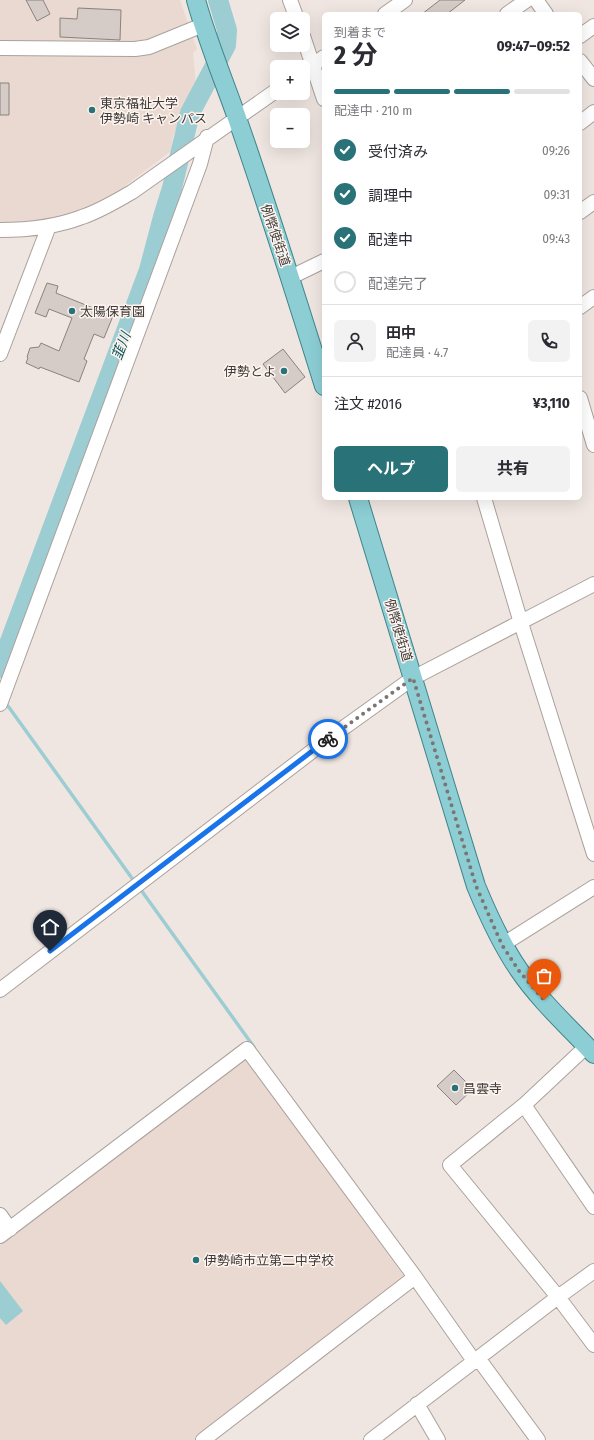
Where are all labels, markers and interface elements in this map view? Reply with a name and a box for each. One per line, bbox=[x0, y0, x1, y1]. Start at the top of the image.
map controls bbox=[270, 12, 310, 148]
button: layers bbox=[270, 12, 310, 52]
text: 到着まで bbox=[334, 25, 386, 40]
text: 09:47–09:52 bbox=[496, 37, 570, 55]
text: 2 分 bbox=[334, 40, 377, 71]
button: + bbox=[270, 60, 310, 100]
place label: 東京福祉大学 伊勢崎 キャンパス bbox=[100, 96, 207, 126]
text: 配達中 · 210 m bbox=[334, 103, 412, 118]
marker: 東京福祉大学 伊勢崎 キャンパス bbox=[87, 105, 97, 115]
button: − bbox=[270, 108, 310, 148]
icon: check bbox=[334, 139, 356, 161]
text: 受付済み bbox=[368, 143, 428, 161]
text: 09:26 bbox=[542, 143, 570, 158]
icon: check bbox=[334, 183, 356, 205]
text: 調理中 bbox=[368, 187, 413, 205]
text: 09:31 bbox=[544, 187, 570, 202]
street label: 例幣使街道 bbox=[258, 202, 293, 268]
icon: check bbox=[334, 227, 356, 249]
text: 配達中 bbox=[368, 231, 413, 249]
text: 09:43 bbox=[542, 231, 570, 246]
text: 配達完了 bbox=[368, 275, 428, 293]
place label: 太陽保育園 bbox=[80, 304, 145, 319]
marker: 太陽保育園 bbox=[67, 306, 77, 316]
button: person bbox=[334, 320, 376, 362]
button: phone bbox=[528, 320, 570, 362]
text: 田中 bbox=[386, 324, 416, 342]
water label: 韮川 bbox=[109, 328, 135, 362]
text: 配達員 · 4.7 bbox=[386, 345, 448, 360]
place label: 伊勢とよ bbox=[224, 364, 276, 379]
marker: 伊勢とよ bbox=[279, 366, 289, 376]
text: ¥3,110 bbox=[533, 394, 570, 412]
text: 注文 #2016 bbox=[334, 395, 402, 413]
button: ヘルプ bbox=[334, 446, 448, 492]
button: 共有 bbox=[456, 446, 570, 492]
street label: 例幣使街道 bbox=[382, 597, 415, 663]
courier bbox=[308, 719, 348, 759]
icon: bike bbox=[317, 728, 339, 750]
pin bbox=[33, 910, 67, 951]
icon: home bbox=[39, 916, 61, 938]
pin bbox=[527, 959, 561, 1000]
icon: bag bbox=[533, 965, 555, 987]
place label: 昌雲寺 bbox=[463, 1081, 502, 1096]
marker: 昌雲寺 bbox=[450, 1083, 460, 1093]
place label: 伊勢崎市立第二中学校 bbox=[204, 1253, 334, 1268]
marker: 伊勢崎市立第二中学校 bbox=[191, 1255, 201, 1265]

